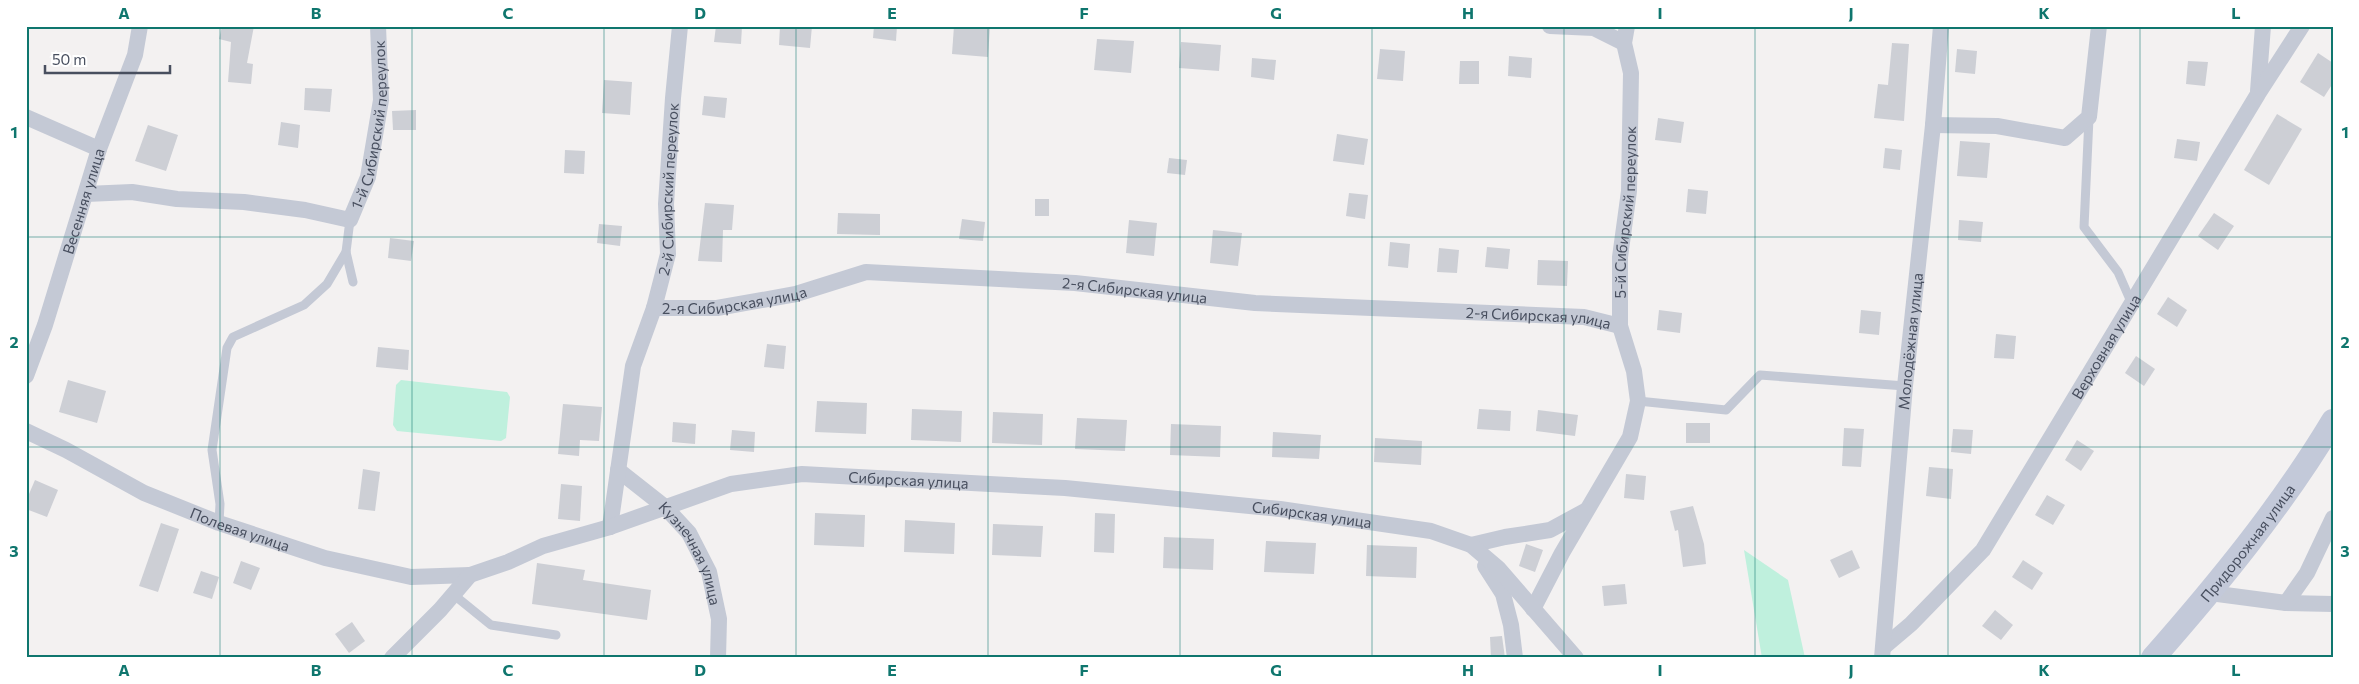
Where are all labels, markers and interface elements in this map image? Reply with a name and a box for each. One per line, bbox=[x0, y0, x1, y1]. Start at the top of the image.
text: A bbox=[118, 3, 130, 22]
text: B bbox=[311, 3, 322, 22]
text: C bbox=[503, 3, 514, 22]
text: D bbox=[694, 3, 706, 22]
text: E bbox=[887, 3, 897, 22]
text: F bbox=[1079, 3, 1089, 22]
text: G bbox=[1270, 3, 1282, 22]
text: H bbox=[1462, 3, 1474, 22]
text: I bbox=[1657, 3, 1663, 22]
text: J bbox=[1848, 3, 1854, 22]
text: K bbox=[2038, 3, 2050, 22]
text: L bbox=[2231, 3, 2241, 22]
street label: 1-й Сибирский переулок bbox=[347, 40, 390, 211]
scale bar bbox=[45, 42, 170, 74]
text: 50 m bbox=[52, 50, 86, 68]
street label: 2-й Сибирский переулок bbox=[654, 102, 682, 277]
text: 1 bbox=[10, 122, 18, 141]
text: 1 bbox=[2341, 122, 2349, 141]
street label: 5-й Сибирский переулок bbox=[1611, 126, 1639, 298]
street label: Весенняя улица bbox=[58, 146, 108, 256]
street label: Молодёжная улица bbox=[1894, 272, 1926, 410]
street label: 2-я Сибирская улица bbox=[1062, 273, 1208, 307]
street label: 2-я Сибирская улица bbox=[662, 282, 809, 317]
street label: Верховная улица bbox=[2067, 291, 2144, 402]
street label: 2-я Сибирская улица bbox=[1465, 303, 1613, 332]
text: 2 bbox=[9, 332, 19, 351]
text: 2 bbox=[2340, 332, 2350, 351]
street label: Сибирская улица bbox=[848, 467, 969, 492]
street label: Придорожная улица bbox=[2196, 480, 2298, 605]
street label: Сибирская улица bbox=[1251, 497, 1373, 531]
street label: Кузнечная улица bbox=[655, 498, 725, 607]
street label: Полевая улица bbox=[188, 503, 292, 555]
text: 3 bbox=[9, 541, 19, 560]
text: 3 bbox=[2340, 541, 2350, 560]
text: A bbox=[118, 660, 130, 679]
text: B bbox=[311, 660, 322, 679]
text: C bbox=[503, 660, 514, 679]
text: D bbox=[694, 660, 706, 679]
text: E bbox=[887, 660, 897, 679]
text: F bbox=[1079, 660, 1089, 679]
text: G bbox=[1270, 660, 1282, 679]
text: H bbox=[1462, 660, 1474, 679]
text: I bbox=[1657, 660, 1663, 679]
text: J bbox=[1848, 660, 1854, 679]
text: K bbox=[2038, 660, 2050, 679]
text: L bbox=[2231, 660, 2241, 679]

